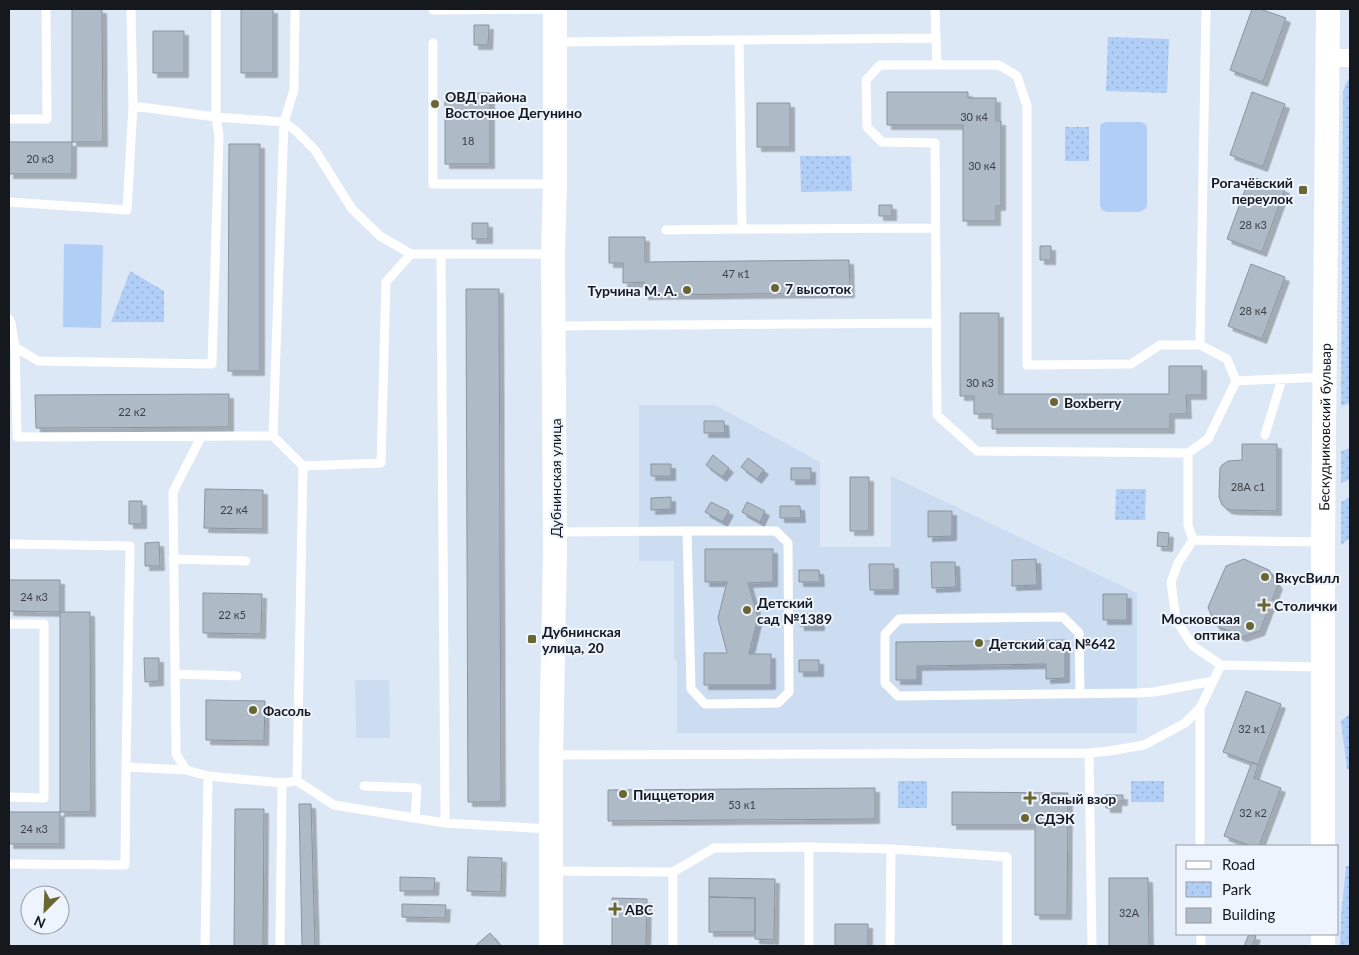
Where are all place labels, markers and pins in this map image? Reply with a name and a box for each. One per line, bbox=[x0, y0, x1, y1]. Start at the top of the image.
place label: ОВД района Восточное Дегунино bbox=[445, 88, 582, 121]
marker: ОВД района Восточное Дегунино bbox=[429, 98, 441, 110]
place label: Рогачёвский переулок bbox=[1211, 174, 1293, 207]
marker: Рогачёвский переулок bbox=[1297, 184, 1309, 196]
place label: 7 высоток bbox=[785, 280, 851, 297]
place label: Турчина М. А. bbox=[587, 282, 677, 299]
marker: 7 высоток bbox=[769, 282, 781, 294]
marker: Турчина М. А. bbox=[681, 284, 693, 296]
place label: Boxberry bbox=[1064, 394, 1122, 411]
marker: Boxberry bbox=[1048, 396, 1060, 408]
place label: ВкусВилл bbox=[1275, 569, 1340, 586]
marker: ВкусВилл bbox=[1259, 571, 1271, 583]
place label: Детский сад №1389 bbox=[757, 594, 832, 627]
place label: Столички bbox=[1274, 597, 1337, 614]
marker: Столички bbox=[1258, 599, 1270, 611]
marker: Детский сад №1389 bbox=[741, 604, 753, 616]
place label: Московская оптика bbox=[1161, 610, 1240, 643]
marker: Московская оптика bbox=[1244, 620, 1256, 632]
place label: Дубнинская улица, 20 bbox=[542, 623, 621, 656]
marker: Дубнинская улица, 20 bbox=[526, 633, 538, 645]
place label: Детский сад №642 bbox=[989, 635, 1115, 652]
marker: Детский сад №642 bbox=[973, 637, 985, 649]
place label: Фасоль bbox=[263, 702, 311, 719]
marker: Фасоль bbox=[247, 704, 259, 716]
place label: Пиццетория bbox=[633, 786, 714, 803]
marker: Пиццетория bbox=[617, 788, 629, 800]
place label: Ясный взор bbox=[1040, 790, 1116, 807]
marker: Ясный взор bbox=[1023, 791, 1037, 805]
place label: СДЭК bbox=[1035, 810, 1075, 827]
marker: СДЭК bbox=[1019, 812, 1031, 824]
place label: ABC bbox=[624, 901, 654, 918]
marker: ABC bbox=[609, 903, 621, 915]

